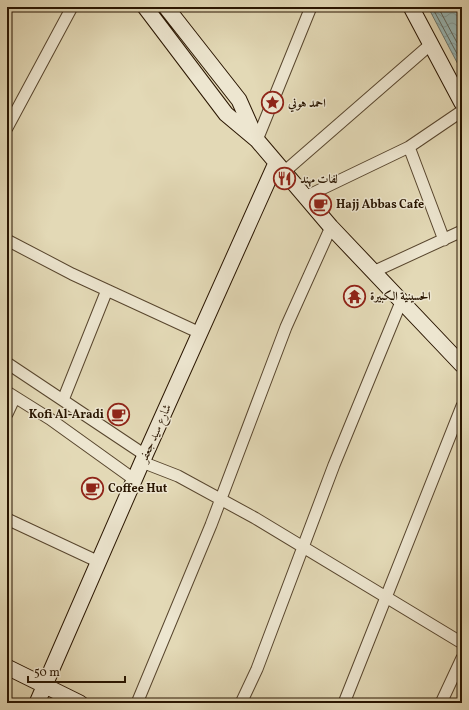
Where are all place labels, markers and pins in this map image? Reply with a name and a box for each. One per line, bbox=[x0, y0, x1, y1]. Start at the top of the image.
place icon: احمد هوني bbox=[260, 90, 286, 116]
place label: احمد هوني bbox=[287, 96, 326, 113]
restaurant icon: لفات مهند bbox=[271, 166, 297, 192]
place label: لفات مهند bbox=[300, 172, 338, 188]
cafe icon: Hajj Abbas Cafe bbox=[308, 191, 334, 217]
place label: Hajj Abbas Cafe bbox=[336, 197, 424, 213]
temple icon: الحسينية الكبيرة bbox=[342, 283, 368, 309]
place label: الحسينية الكبيرة bbox=[370, 289, 431, 305]
cafe icon: Kofi Al-Aradi bbox=[106, 401, 132, 427]
place label: Kofi Al-Aradi bbox=[29, 407, 104, 423]
cafe icon: Coffee Hut bbox=[79, 475, 105, 501]
place label: Coffee Hut bbox=[108, 481, 168, 497]

